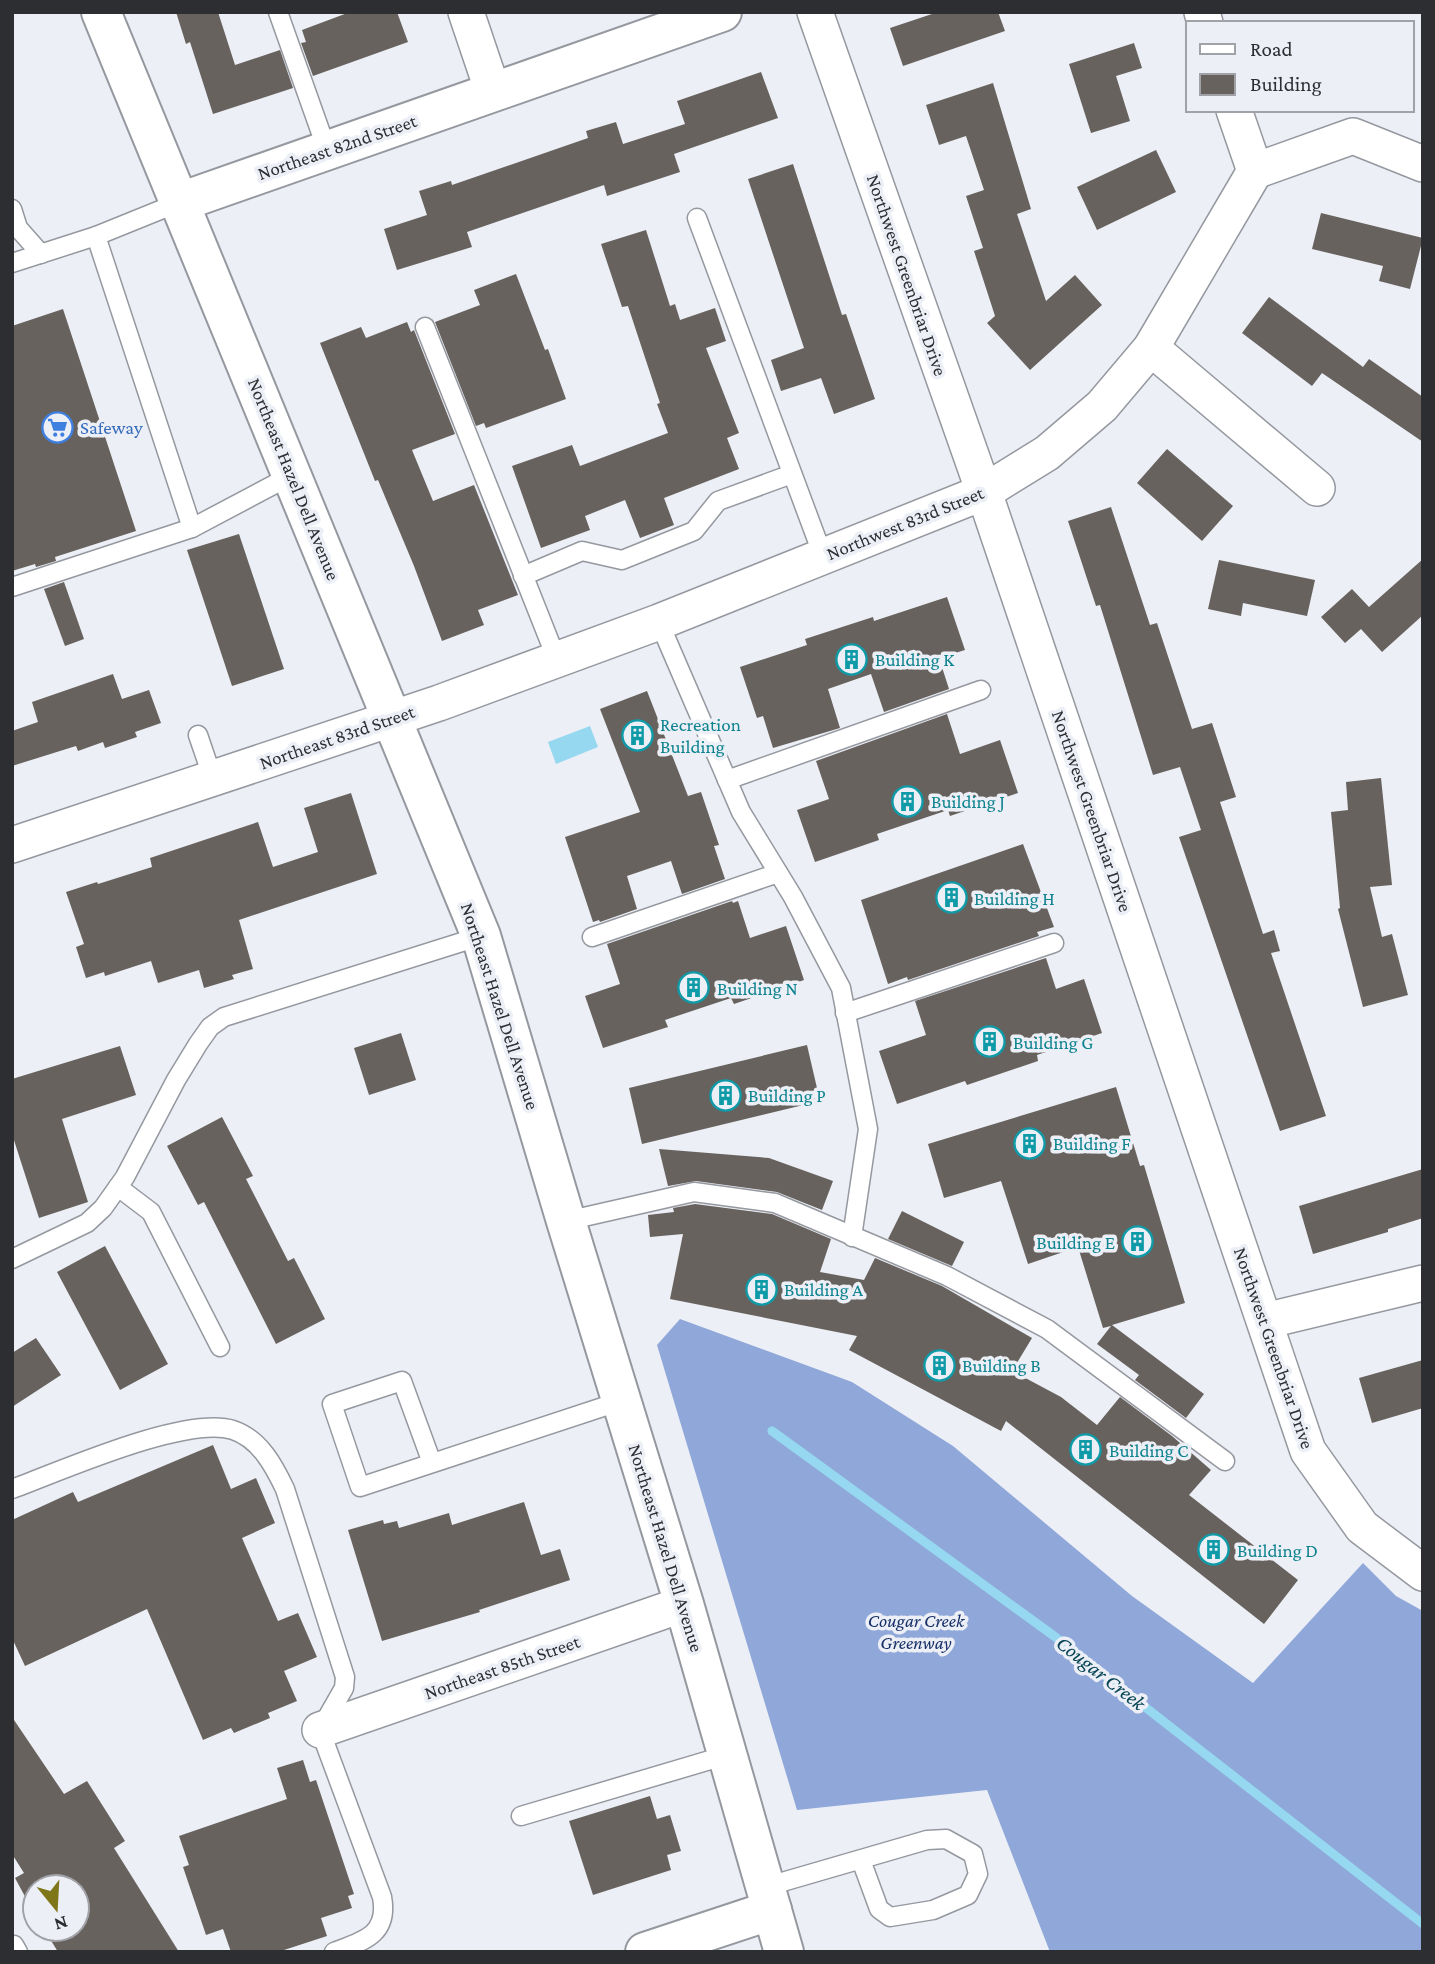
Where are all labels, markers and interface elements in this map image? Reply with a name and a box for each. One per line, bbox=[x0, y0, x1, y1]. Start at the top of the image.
legend bbox=[1186, 21, 1414, 112]
text: Road bbox=[1250, 37, 1293, 61]
text: Building bbox=[1250, 72, 1322, 96]
street label: Northeast 82nd Street bbox=[255, 110, 420, 184]
street label: Northwest Greenbriar Drive bbox=[863, 172, 951, 378]
street label: Northeast Hazel Dell Avenue bbox=[244, 375, 344, 583]
supermarket icon: Safeway bbox=[40, 410, 74, 444]
place label: Safeway bbox=[80, 417, 143, 438]
street label: Northwest 83rd Street bbox=[823, 482, 987, 564]
building icon: Building K bbox=[835, 642, 869, 676]
place label: Building K bbox=[875, 649, 955, 670]
street label: Northeast 83rd Street bbox=[257, 700, 418, 773]
street label: Northwest Greenbriar Drive bbox=[1048, 708, 1136, 914]
place label: Recreation Building bbox=[660, 714, 741, 757]
building icon: Recreation Building bbox=[620, 718, 654, 752]
building icon: Building J bbox=[891, 784, 925, 818]
place label: Building J bbox=[931, 791, 1005, 812]
building icon: Building H bbox=[934, 881, 968, 915]
place label: Building H bbox=[974, 888, 1055, 909]
street label: Northeast Hazel Dell Avenue bbox=[457, 900, 543, 1112]
building icon: Building N bbox=[677, 971, 711, 1005]
place label: Building N bbox=[717, 978, 798, 999]
building icon: Building G bbox=[973, 1025, 1007, 1059]
place label: Building G bbox=[1013, 1032, 1093, 1053]
building icon: Building P bbox=[708, 1078, 742, 1112]
place label: Building P bbox=[748, 1085, 826, 1106]
building icon: Building F bbox=[1013, 1126, 1047, 1160]
place label: Building F bbox=[1053, 1133, 1131, 1154]
building icon: Building E bbox=[1121, 1225, 1155, 1259]
place label: Building E bbox=[1036, 1232, 1115, 1253]
street label: Northwest Greenbriar Drive bbox=[1230, 1245, 1318, 1451]
building icon: Building A bbox=[744, 1272, 778, 1306]
place label: Building A bbox=[784, 1279, 863, 1300]
building icon: Building B bbox=[922, 1348, 956, 1382]
place label: Building B bbox=[962, 1355, 1041, 1376]
building icon: Building C bbox=[1069, 1433, 1103, 1467]
place label: Building C bbox=[1109, 1440, 1189, 1461]
street label: Northeast Hazel Dell Avenue bbox=[624, 1442, 708, 1654]
building icon: Building D bbox=[1197, 1533, 1231, 1567]
place label: Building D bbox=[1237, 1540, 1318, 1561]
park label: Cougar Creek Greenway bbox=[868, 1610, 965, 1653]
street label: Northeast 85th Street bbox=[422, 1630, 583, 1703]
water label: Cougar Creek bbox=[1052, 1631, 1151, 1716]
north arrow bbox=[21, 1873, 91, 1943]
text: N bbox=[52, 1912, 71, 1936]

